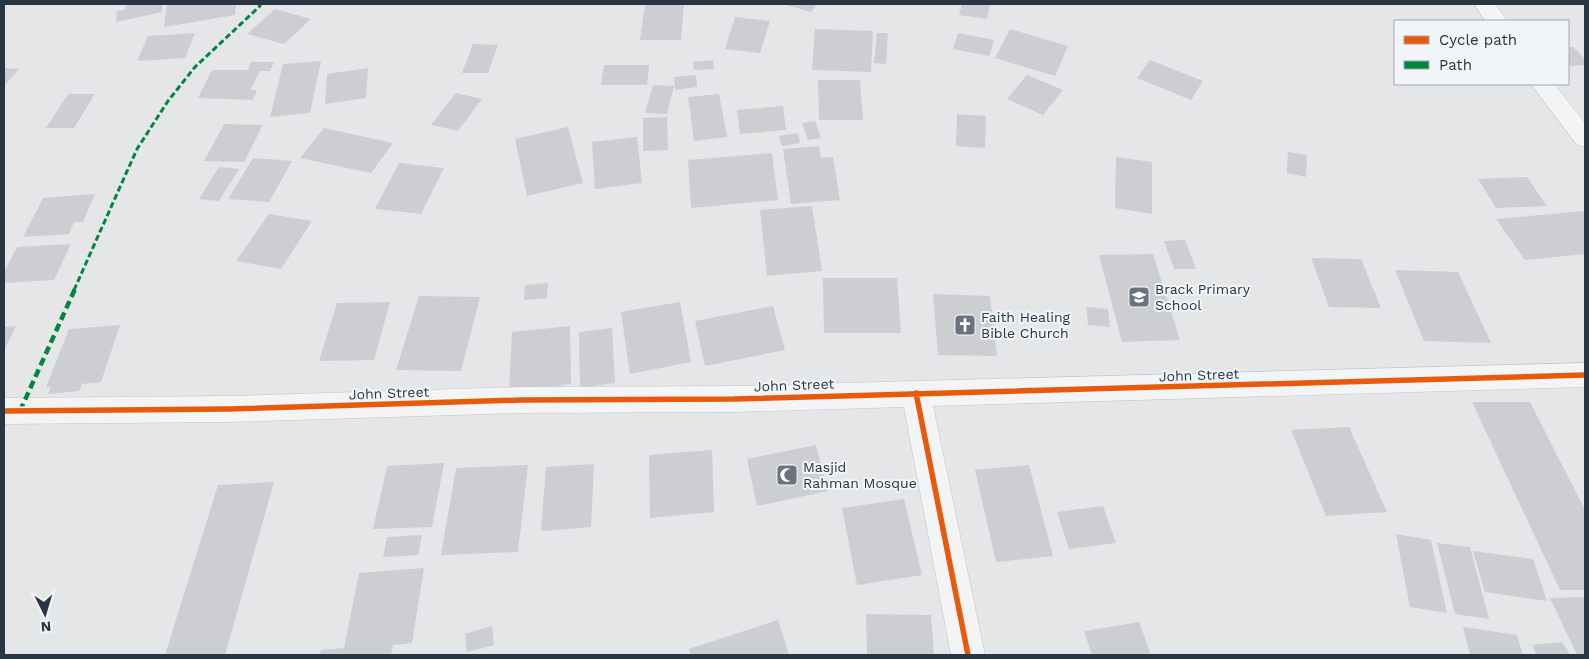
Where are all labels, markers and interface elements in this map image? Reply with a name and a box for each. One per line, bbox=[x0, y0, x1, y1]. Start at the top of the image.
legend bbox=[1394, 20, 1569, 85]
text: Cycle path bbox=[1439, 31, 1517, 49]
text: Path bbox=[1439, 56, 1472, 74]
place label: Brack Primary School bbox=[1155, 281, 1251, 313]
school or university icon: Brack Primary School bbox=[1127, 285, 1151, 309]
place label: Faith Healing Bible Church bbox=[981, 309, 1071, 341]
church icon: Faith Healing Bible Church bbox=[953, 313, 977, 337]
street label: John Street bbox=[1159, 366, 1240, 384]
street label: John Street bbox=[754, 376, 835, 394]
street label: John Street bbox=[349, 384, 430, 402]
place label: Masjid Rahman Mosque bbox=[803, 459, 917, 491]
mosque icon: Masjid Rahman Mosque bbox=[775, 463, 799, 487]
north arrow bbox=[20, 589, 70, 639]
text: N bbox=[40, 619, 52, 635]

